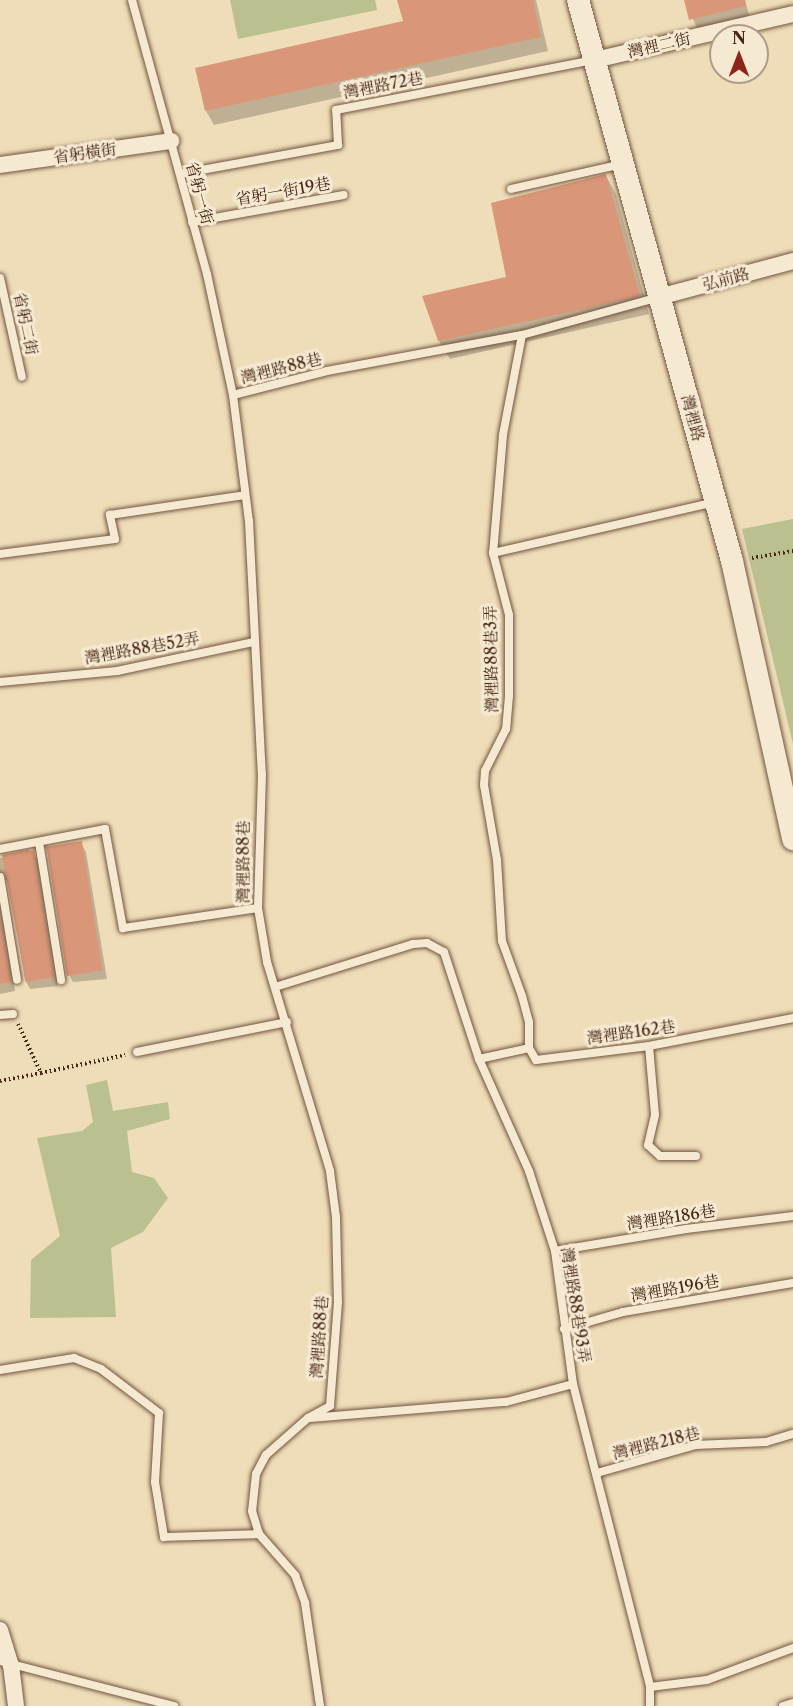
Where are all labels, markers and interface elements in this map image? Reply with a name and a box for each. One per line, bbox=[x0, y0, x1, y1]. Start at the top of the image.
north arrow bbox=[709, 24, 769, 84]
street label: 灣裡二街 bbox=[626, 28, 692, 62]
text: N bbox=[732, 28, 746, 48]
street label: 灣裡路72巷 bbox=[341, 68, 425, 102]
street label: 省躬橫街 bbox=[52, 139, 118, 167]
street label: 省躬一街 bbox=[182, 160, 218, 226]
street label: 省躬一街19巷 bbox=[234, 173, 332, 209]
street label: 弘前路 bbox=[700, 264, 752, 294]
street label: 省躬二街 bbox=[10, 291, 42, 357]
street label: 灣裡路88巷 bbox=[238, 349, 324, 387]
street label: 灣裡路 bbox=[678, 392, 708, 444]
street label: 灣裡路88巷3弄 bbox=[480, 605, 502, 713]
street label: 灣裡路88巷52弄 bbox=[83, 628, 201, 668]
street label: 灣裡路88巷 bbox=[233, 821, 253, 903]
street label: 灣裡路162巷 bbox=[585, 1016, 677, 1048]
street label: 灣裡路186巷 bbox=[625, 1201, 717, 1233]
street label: 灣裡路88巷93弄 bbox=[557, 1246, 595, 1364]
street label: 灣裡路196巷 bbox=[629, 1271, 721, 1305]
street label: 灣裡路88巷 bbox=[307, 1295, 331, 1379]
street label: 灣裡路218巷 bbox=[610, 1423, 702, 1463]

